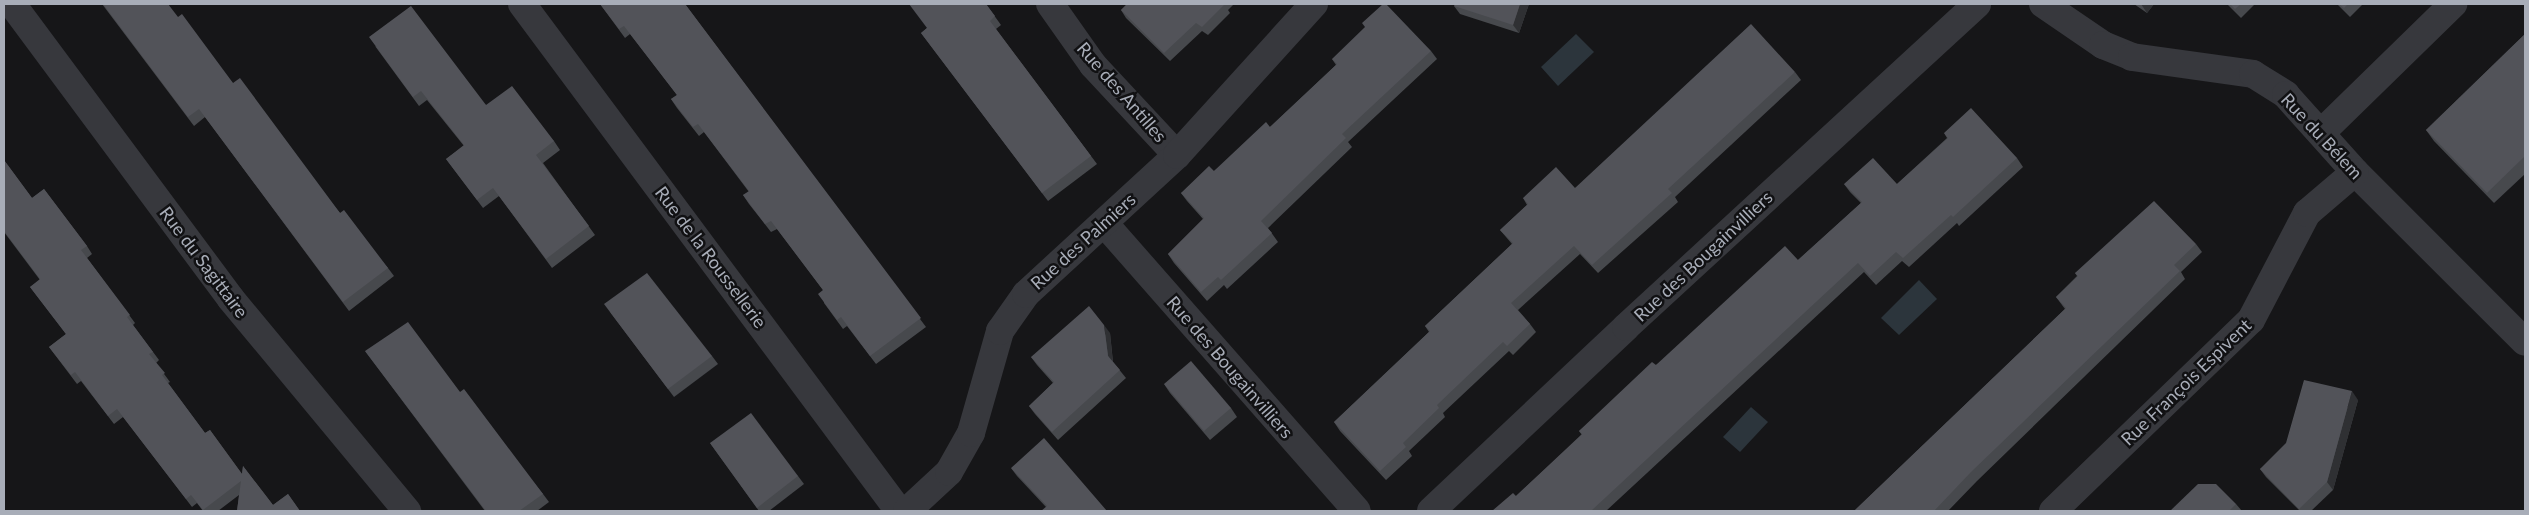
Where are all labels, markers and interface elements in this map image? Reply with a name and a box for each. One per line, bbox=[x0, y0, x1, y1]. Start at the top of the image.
street label: Rue des Antilles bbox=[1073, 37, 1171, 147]
street label: Rue du Bélem bbox=[2277, 89, 2367, 183]
street label: Rue de la Roussellerie bbox=[651, 182, 771, 332]
street label: Rue des Bougainvilliers bbox=[1629, 186, 1777, 326]
street label: Rue des Palmiers bbox=[1026, 188, 1140, 294]
street label: Rue du Sagittaire bbox=[155, 202, 253, 322]
street label: Rue des Bougainvilliers bbox=[1162, 291, 1298, 443]
street label: Rue François Espivent bbox=[2116, 314, 2256, 450]

